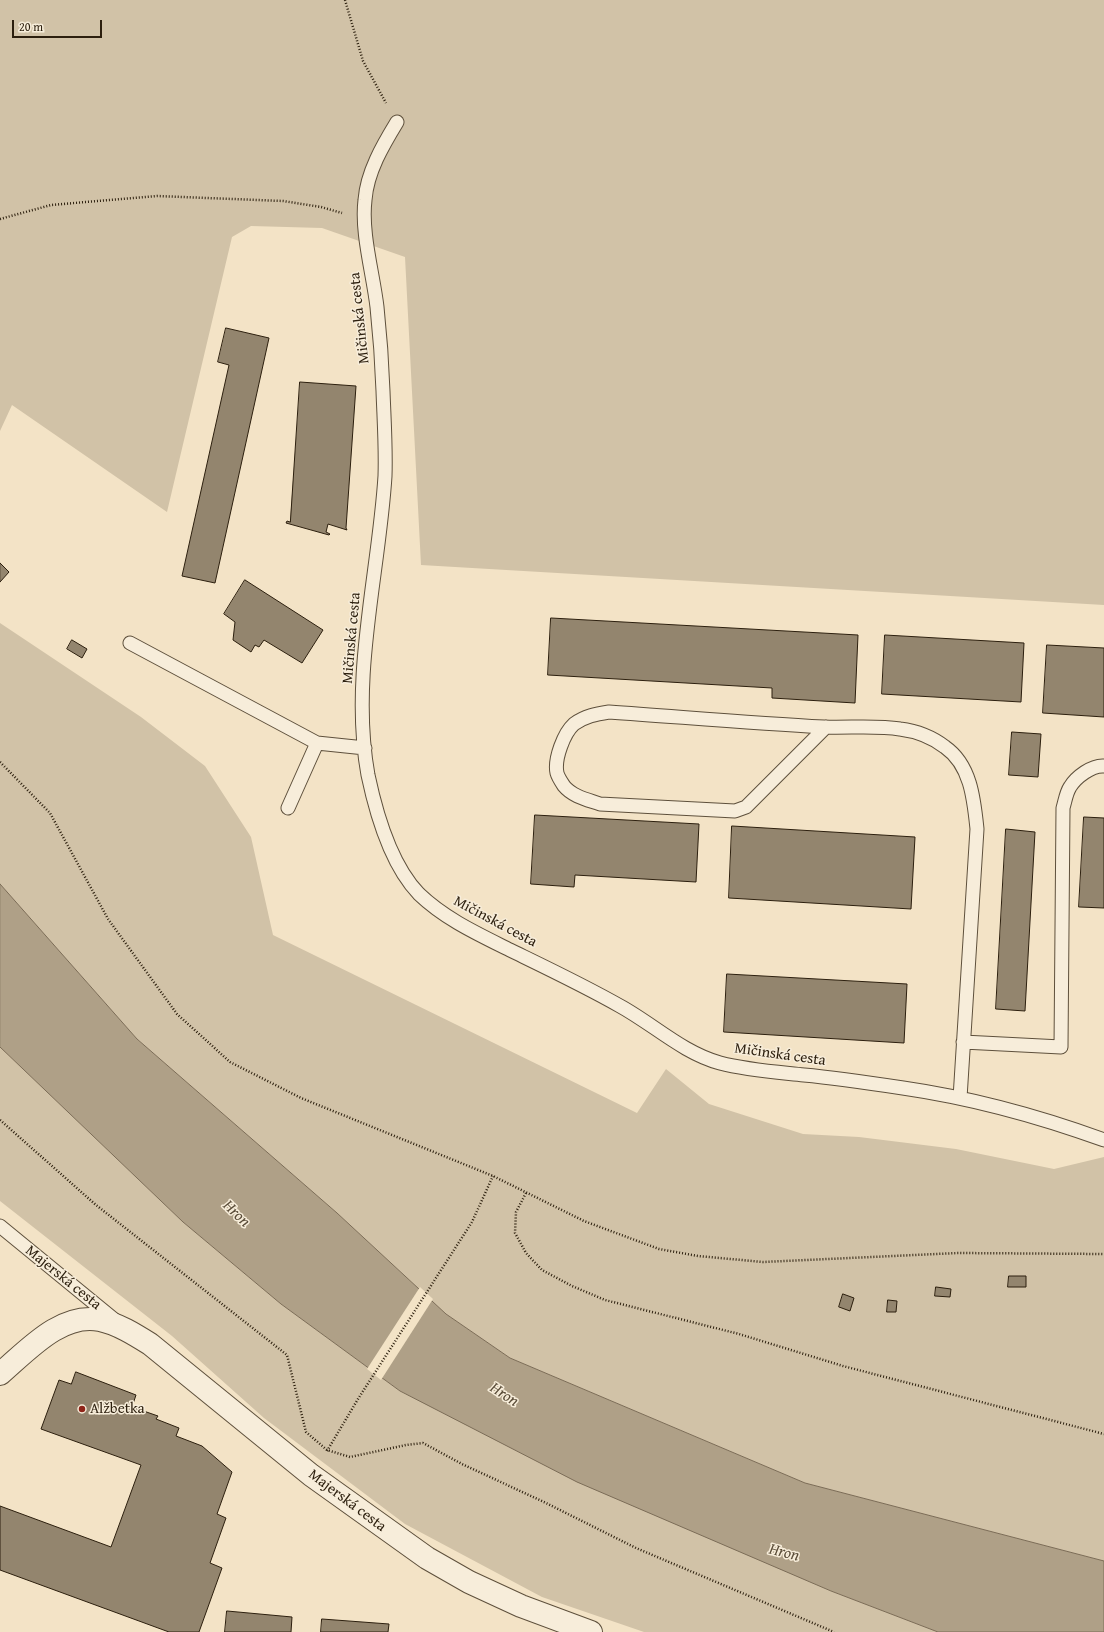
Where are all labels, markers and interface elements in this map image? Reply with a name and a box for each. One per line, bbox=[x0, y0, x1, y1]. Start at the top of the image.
scale bar bbox=[14, 12, 104, 38]
text: 20 m bbox=[19, 18, 43, 35]
street label: Mičinská cesta bbox=[346, 271, 374, 365]
street label: Mičinská cesta bbox=[339, 591, 365, 685]
street label: Mičinská cesta bbox=[450, 893, 540, 951]
street label: Mičinská cesta bbox=[733, 1040, 827, 1070]
water label: Hron bbox=[218, 1196, 254, 1232]
street label: Majerská cesta bbox=[21, 1242, 105, 1314]
water label: Hron bbox=[486, 1379, 522, 1411]
place label: Alžbetka bbox=[90, 1400, 145, 1418]
marker: Alžbetka bbox=[77, 1404, 87, 1414]
street label: Majerská cesta bbox=[305, 1466, 389, 1536]
water label: Hron bbox=[767, 1540, 801, 1566]

